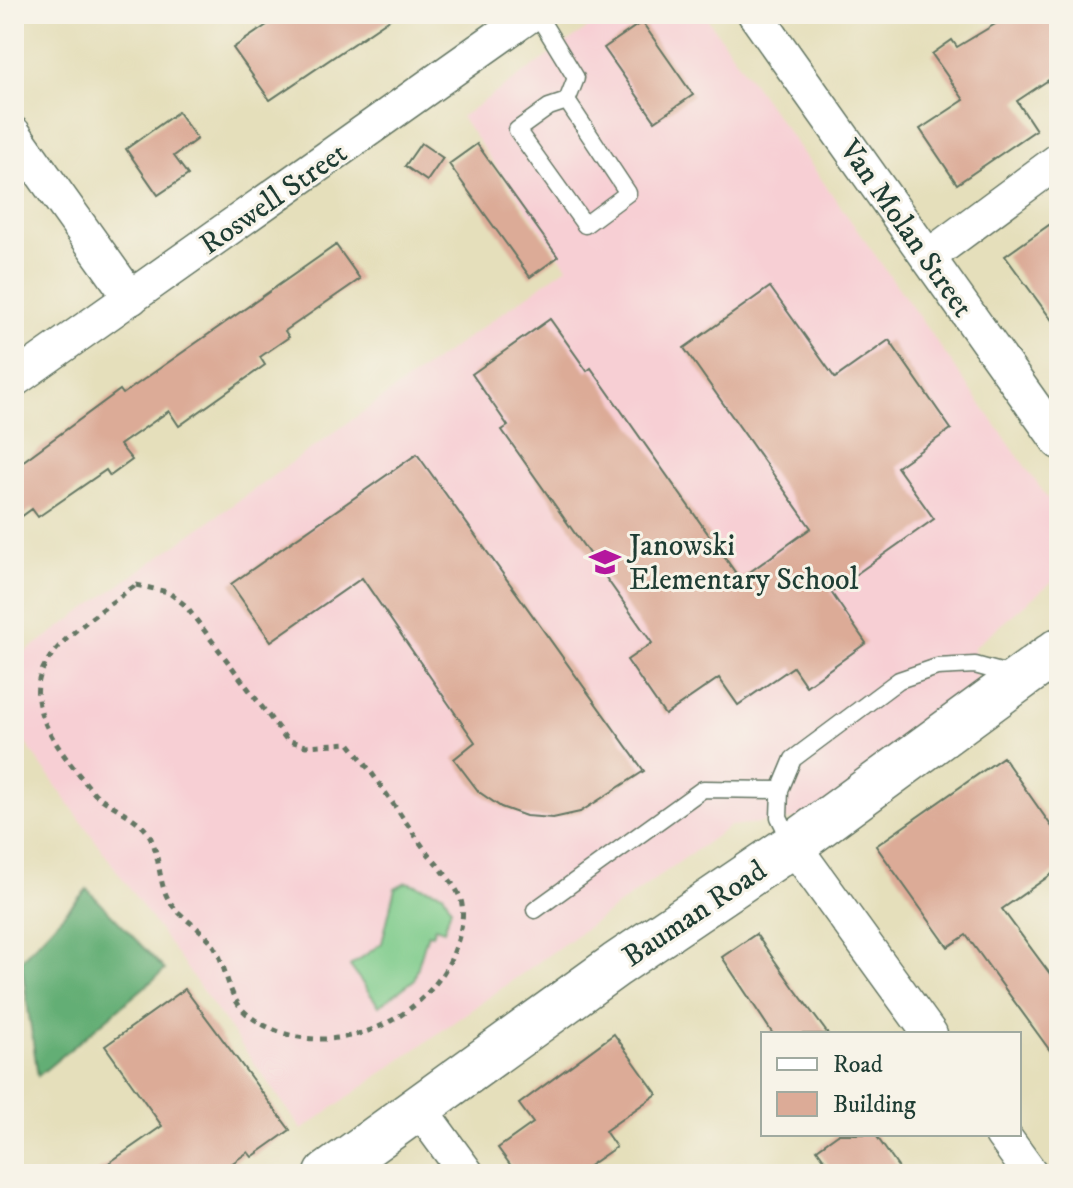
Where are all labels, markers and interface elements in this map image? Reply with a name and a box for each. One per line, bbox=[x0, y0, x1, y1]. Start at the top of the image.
street label: Van Molan Street bbox=[830, 132, 981, 325]
street label: Roswell Street bbox=[193, 135, 355, 264]
place label: Janowski Elementary School bbox=[626, 528, 858, 599]
school or university icon: Janowski Elementary School bbox=[588, 545, 622, 579]
street label: Bauman Road bbox=[616, 853, 774, 976]
legend bbox=[761, 1032, 1021, 1136]
text: Road bbox=[833, 1050, 883, 1080]
text: Building bbox=[833, 1090, 916, 1120]

